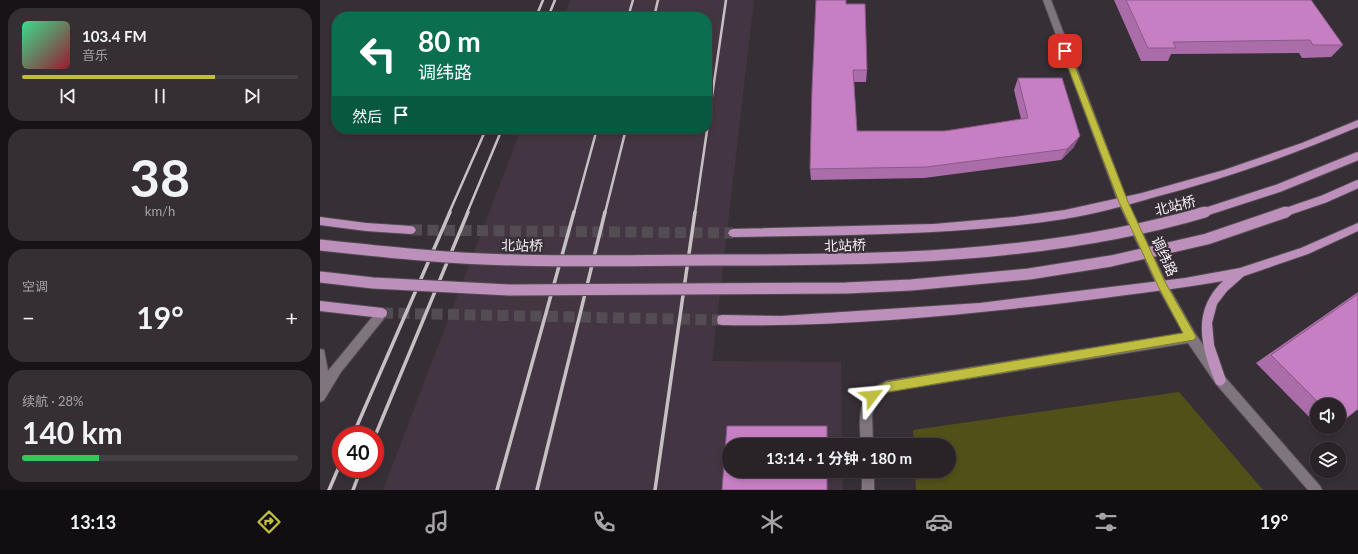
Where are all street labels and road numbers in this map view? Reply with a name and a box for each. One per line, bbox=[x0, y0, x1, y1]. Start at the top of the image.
street label: 北站桥 bbox=[1153, 192, 1197, 218]
street label: 调纬路 bbox=[1148, 233, 1182, 279]
street label: 北站桥 bbox=[501, 236, 543, 254]
street label: 北站桥 bbox=[824, 236, 866, 254]

